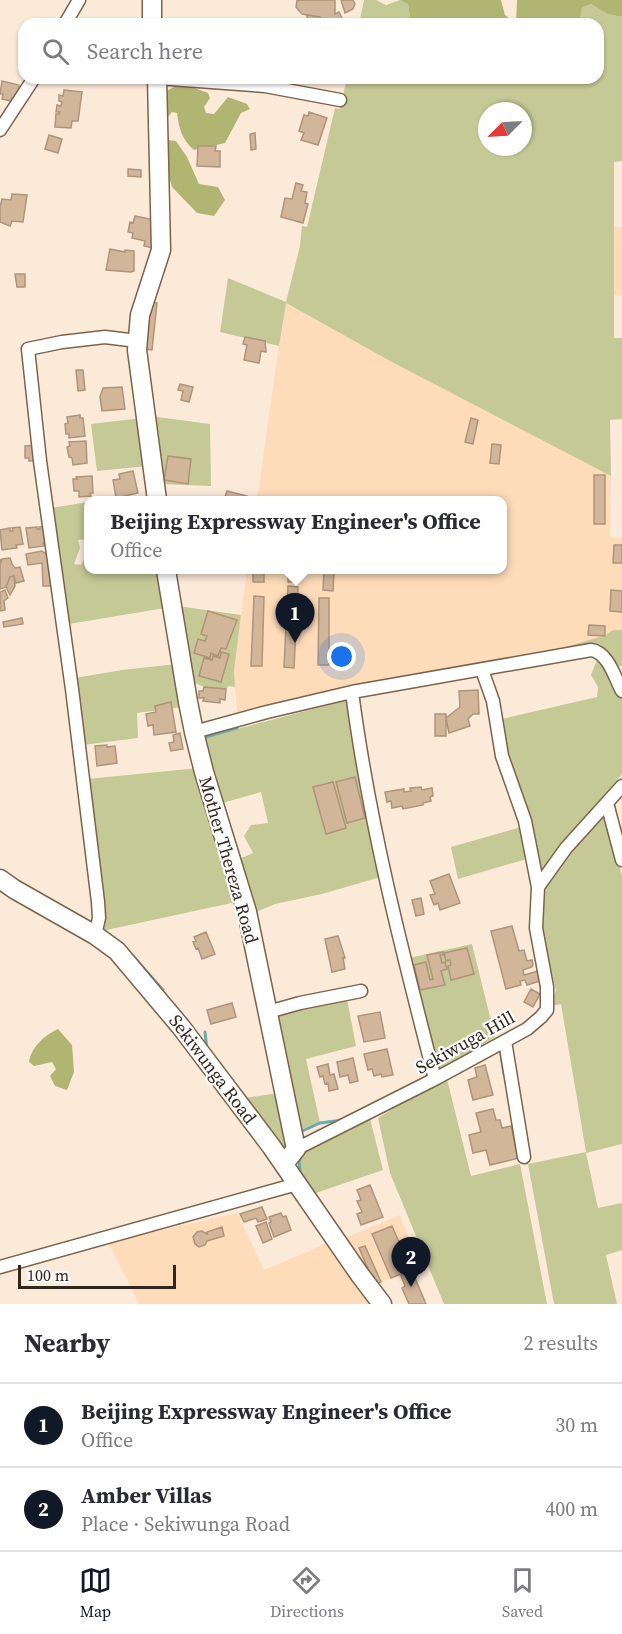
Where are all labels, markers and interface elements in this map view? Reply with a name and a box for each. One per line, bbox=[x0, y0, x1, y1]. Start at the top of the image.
search box bbox=[18, 18, 604, 84]
icon: search bbox=[39, 35, 72, 68]
text: Search here bbox=[87, 36, 203, 66]
north arrow bbox=[478, 102, 532, 156]
popup bbox=[84, 496, 507, 574]
text: Beijing Expressway Engineer's Office bbox=[110, 506, 481, 536]
text: Office bbox=[110, 536, 163, 564]
pin: 1 bbox=[276, 594, 314, 643]
your location bbox=[327, 642, 356, 671]
street label: Mother Thereza Road bbox=[193, 774, 265, 946]
street label: Sekiwuga Hill bbox=[411, 1004, 519, 1080]
street label: Sekiwunga Road bbox=[163, 1009, 263, 1129]
pin: 2 bbox=[392, 1238, 430, 1287]
scale bar bbox=[18, 1262, 176, 1290]
text: 100 m bbox=[27, 1264, 69, 1286]
text: Nearby bbox=[24, 1325, 110, 1361]
text: 2 results bbox=[523, 1329, 598, 1357]
text: Beijing Expressway Engineer's Office bbox=[81, 1396, 452, 1426]
text: 1 bbox=[38, 1411, 49, 1439]
text: 30 m bbox=[555, 1411, 598, 1439]
text: Office bbox=[81, 1426, 133, 1454]
text: Amber Villas bbox=[81, 1480, 212, 1510]
text: 2 bbox=[38, 1495, 49, 1523]
text: 400 m bbox=[545, 1495, 598, 1523]
text: Place · Sekiwunga Road bbox=[81, 1510, 290, 1538]
tab: Map bbox=[79, 1564, 112, 1622]
tab: Directions bbox=[270, 1564, 344, 1622]
tab: Saved bbox=[502, 1564, 543, 1622]

